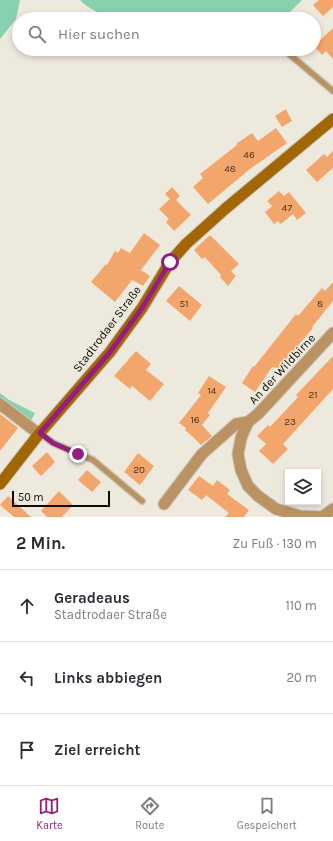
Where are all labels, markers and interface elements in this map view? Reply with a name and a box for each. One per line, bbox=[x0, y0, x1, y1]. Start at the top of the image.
search box bbox=[12, 12, 321, 56]
icon: search bbox=[26, 23, 48, 45]
text: Hier suchen bbox=[58, 25, 140, 43]
house number: 46 bbox=[243, 149, 255, 161]
house number: 48 bbox=[224, 163, 236, 175]
house number: 47 bbox=[282, 202, 292, 214]
route start bbox=[161, 253, 179, 271]
street label: Stadtrodaer Straße bbox=[70, 283, 144, 375]
house number: 51 bbox=[180, 298, 188, 310]
house number: 8 bbox=[317, 298, 323, 310]
street label: An der Wildbirne bbox=[246, 331, 318, 407]
house number: 14 bbox=[208, 385, 217, 397]
house number: 21 bbox=[308, 389, 318, 401]
house number: 16 bbox=[190, 414, 200, 426]
house number: 23 bbox=[284, 416, 296, 428]
route end bbox=[69, 445, 87, 463]
house number: 20 bbox=[133, 464, 145, 476]
map controls bbox=[285, 469, 321, 505]
button: layers bbox=[285, 469, 321, 505]
scale bar bbox=[12, 489, 110, 508]
text: 50 m bbox=[18, 491, 44, 504]
text: 2 Min. bbox=[16, 533, 65, 553]
text: Zu Fuß · 130 m bbox=[233, 536, 317, 551]
text: Geradeaus bbox=[54, 589, 130, 607]
icon: ahead bbox=[16, 595, 38, 617]
text: 110 m bbox=[285, 598, 317, 613]
text: Stadtrodaer Straße bbox=[54, 607, 167, 622]
icon: left bbox=[16, 667, 38, 689]
text: Links abbiegen bbox=[54, 669, 162, 687]
text: 20 m bbox=[287, 670, 317, 685]
icon: arrive bbox=[16, 739, 38, 761]
text: Ziel erreicht bbox=[54, 741, 140, 759]
tab: Karte bbox=[36, 795, 63, 832]
tab: Route bbox=[135, 795, 164, 832]
tab: Gespeichert bbox=[237, 795, 297, 832]

